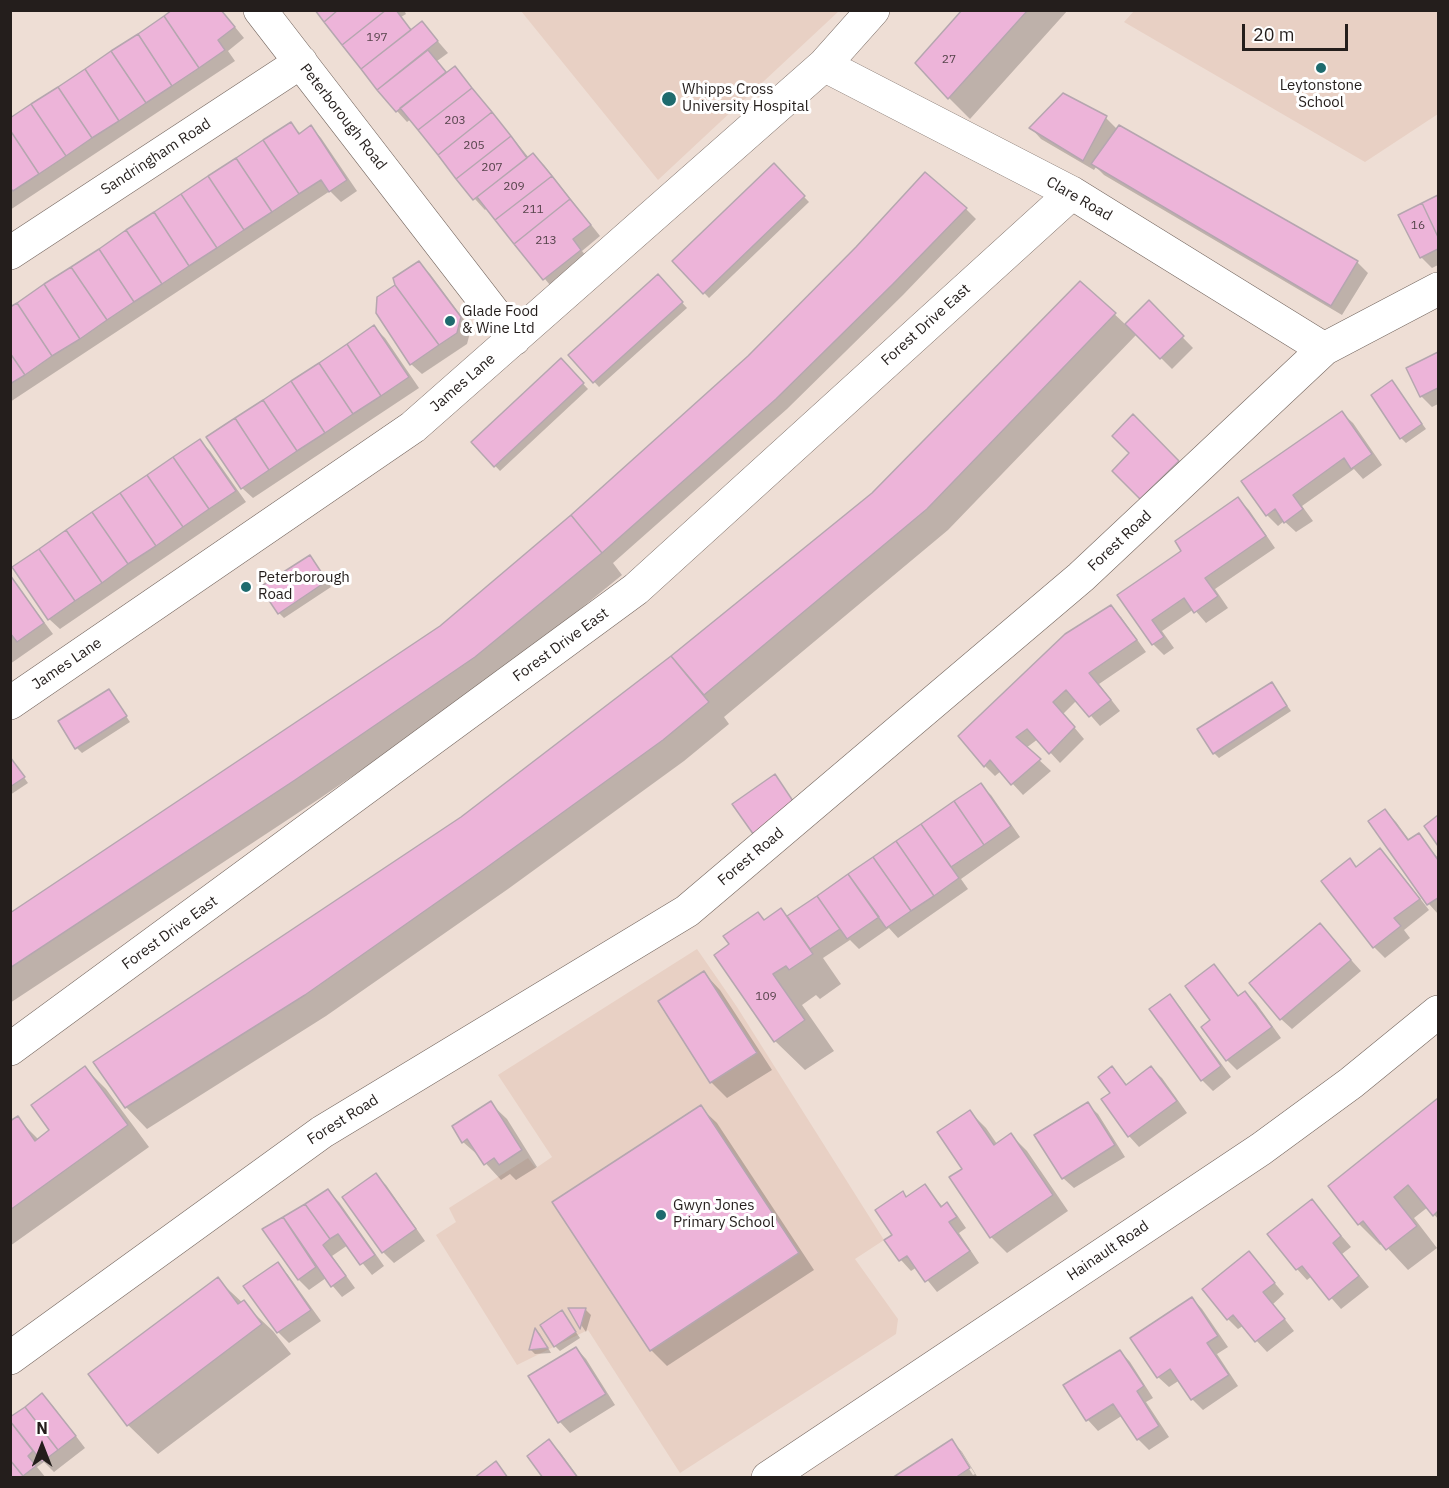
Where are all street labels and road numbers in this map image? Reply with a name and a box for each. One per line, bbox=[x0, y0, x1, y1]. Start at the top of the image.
street label: Peterborough Road bbox=[296, 60, 390, 174]
street label: Sandringham Road bbox=[98, 115, 214, 199]
street label: Clare Road bbox=[1043, 173, 1115, 225]
street label: Forest Drive East bbox=[878, 280, 974, 370]
street label: James Lane bbox=[427, 350, 499, 416]
street label: Forest Road bbox=[1084, 507, 1156, 575]
street label: Forest Drive East bbox=[510, 604, 612, 686]
street label: James Lane bbox=[29, 634, 105, 694]
street label: Forest Road bbox=[714, 824, 788, 890]
street label: Forest Drive East bbox=[119, 892, 221, 974]
street label: Forest Road bbox=[304, 1091, 382, 1149]
street label: Hainault Road bbox=[1064, 1217, 1152, 1285]

